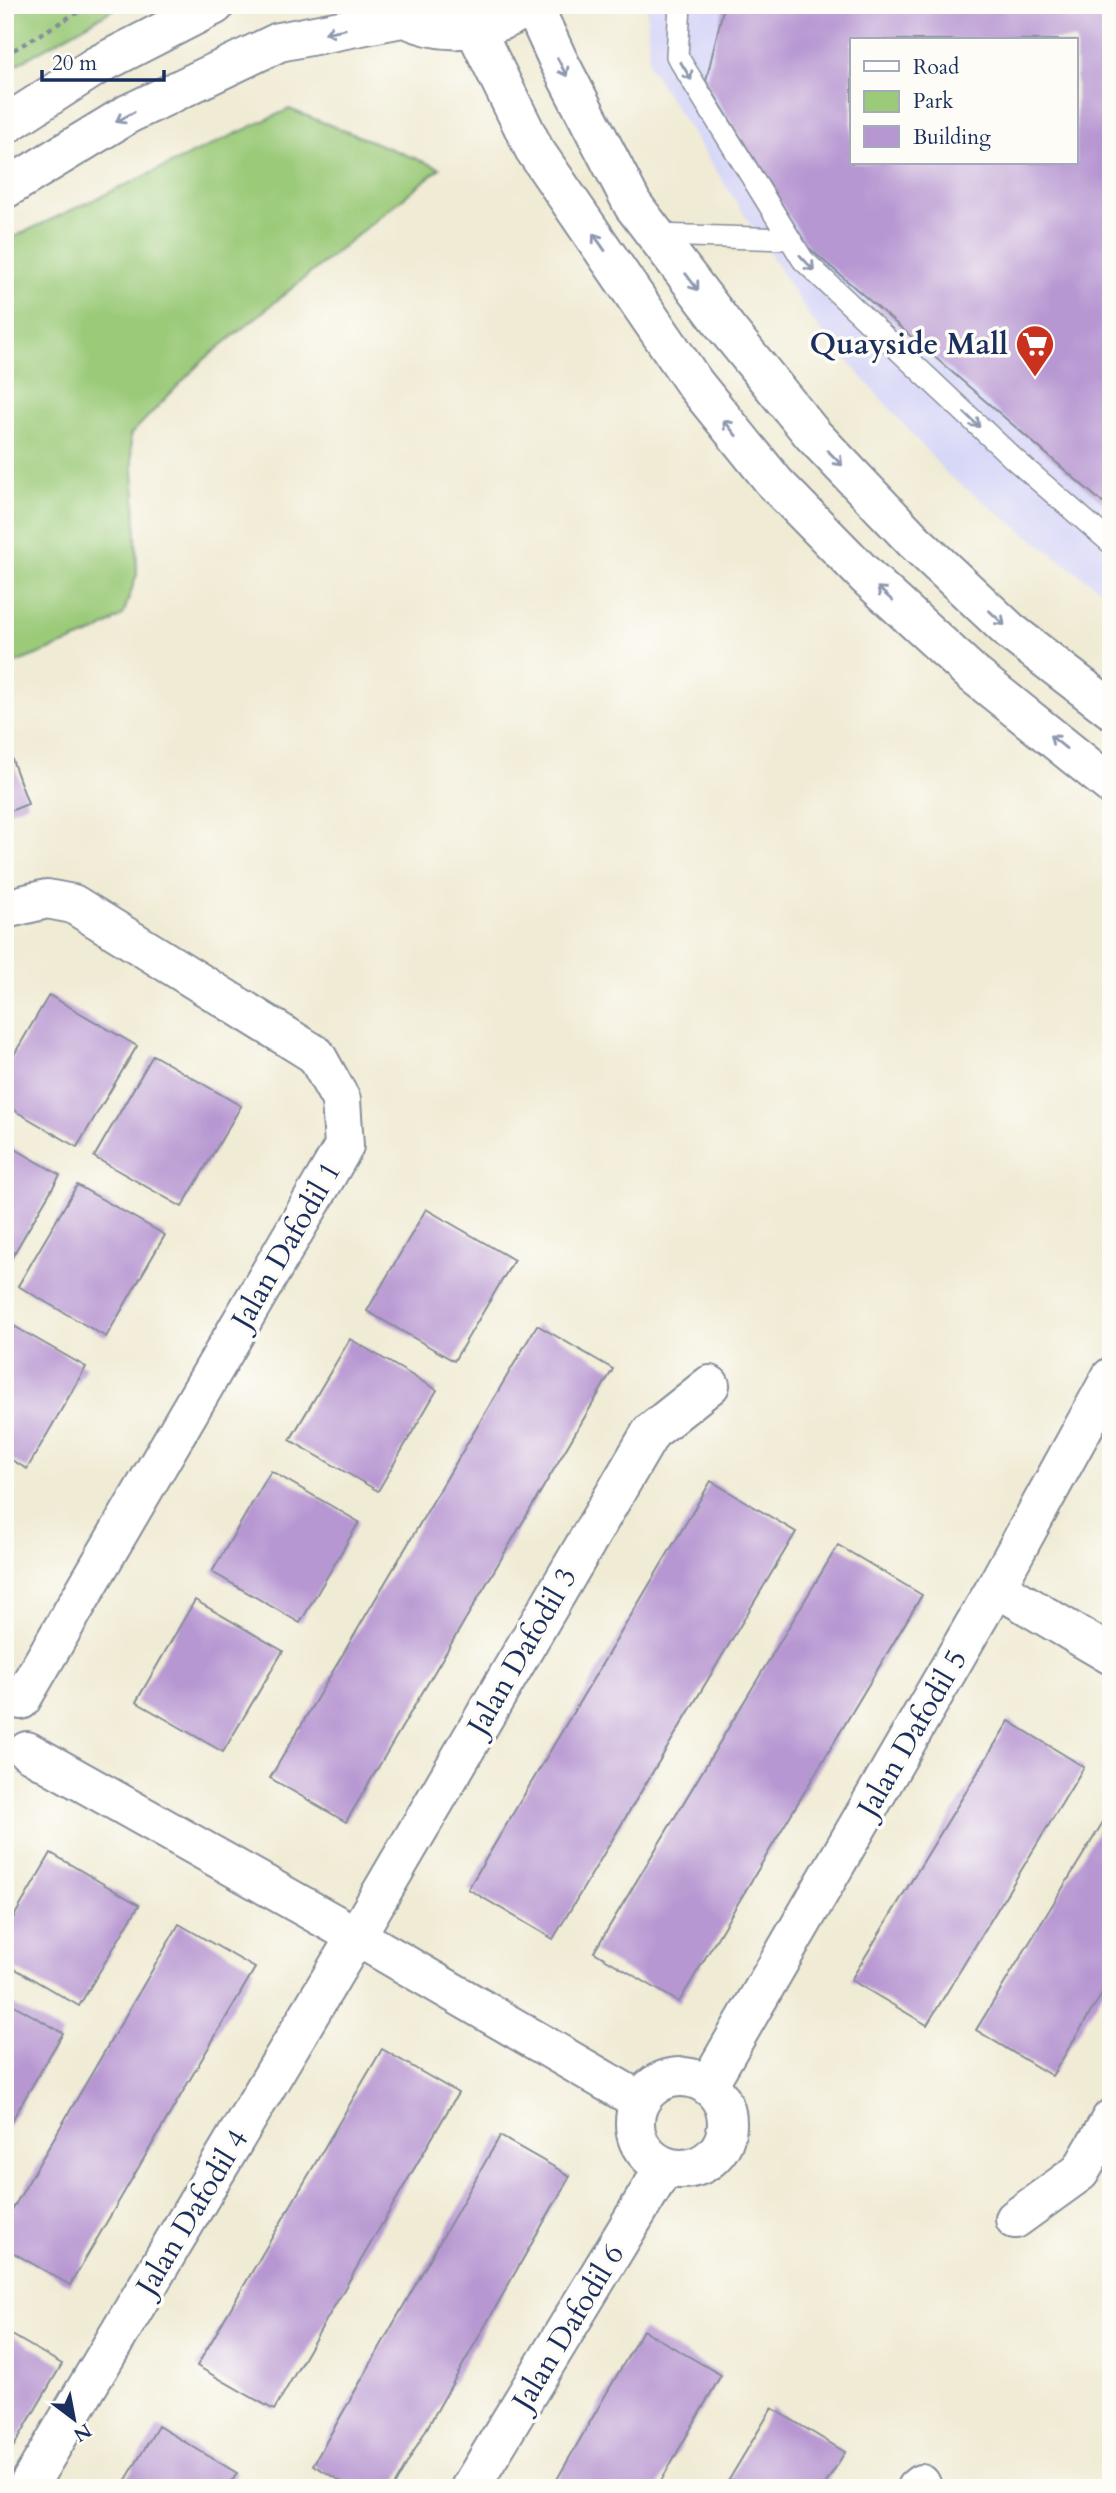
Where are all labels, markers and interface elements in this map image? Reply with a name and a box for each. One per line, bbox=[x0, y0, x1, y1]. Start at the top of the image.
one-way arrow bbox=[324, 25, 347, 38]
scale bar bbox=[42, 38, 164, 82]
legend bbox=[850, 38, 1078, 164]
text: 20 m bbox=[52, 49, 97, 78]
text: Road bbox=[913, 53, 959, 82]
one-way arrow bbox=[555, 56, 569, 77]
one-way arrow bbox=[680, 60, 694, 80]
text: Park bbox=[913, 87, 954, 116]
one-way arrow bbox=[116, 110, 136, 124]
text: Building bbox=[913, 123, 991, 152]
one-way arrow bbox=[592, 233, 606, 252]
one-way arrow bbox=[799, 254, 815, 272]
one-way arrow bbox=[684, 272, 699, 291]
supermarket icon: Quayside Mall bbox=[1014, 323, 1056, 378]
place label: Quayside Mall bbox=[810, 324, 1008, 365]
one-way arrow bbox=[963, 411, 980, 428]
one-way arrow bbox=[723, 419, 738, 437]
one-way arrow bbox=[827, 449, 844, 466]
one-way arrow bbox=[876, 586, 894, 602]
one-way arrow bbox=[988, 610, 1005, 627]
one-way arrow bbox=[1049, 734, 1067, 750]
street label: Jalan Dafodil 1 bbox=[220, 1154, 351, 1340]
street label: Jalan Dafodil 3 bbox=[456, 1560, 587, 1746]
street label: Jalan Dafodil 5 bbox=[846, 1642, 977, 1828]
street label: Jalan Dafodil 4 bbox=[125, 2122, 258, 2306]
street label: Jalan Dafodil 6 bbox=[501, 2237, 634, 2421]
north arrow bbox=[38, 2384, 108, 2454]
text: N bbox=[68, 2417, 96, 2448]

